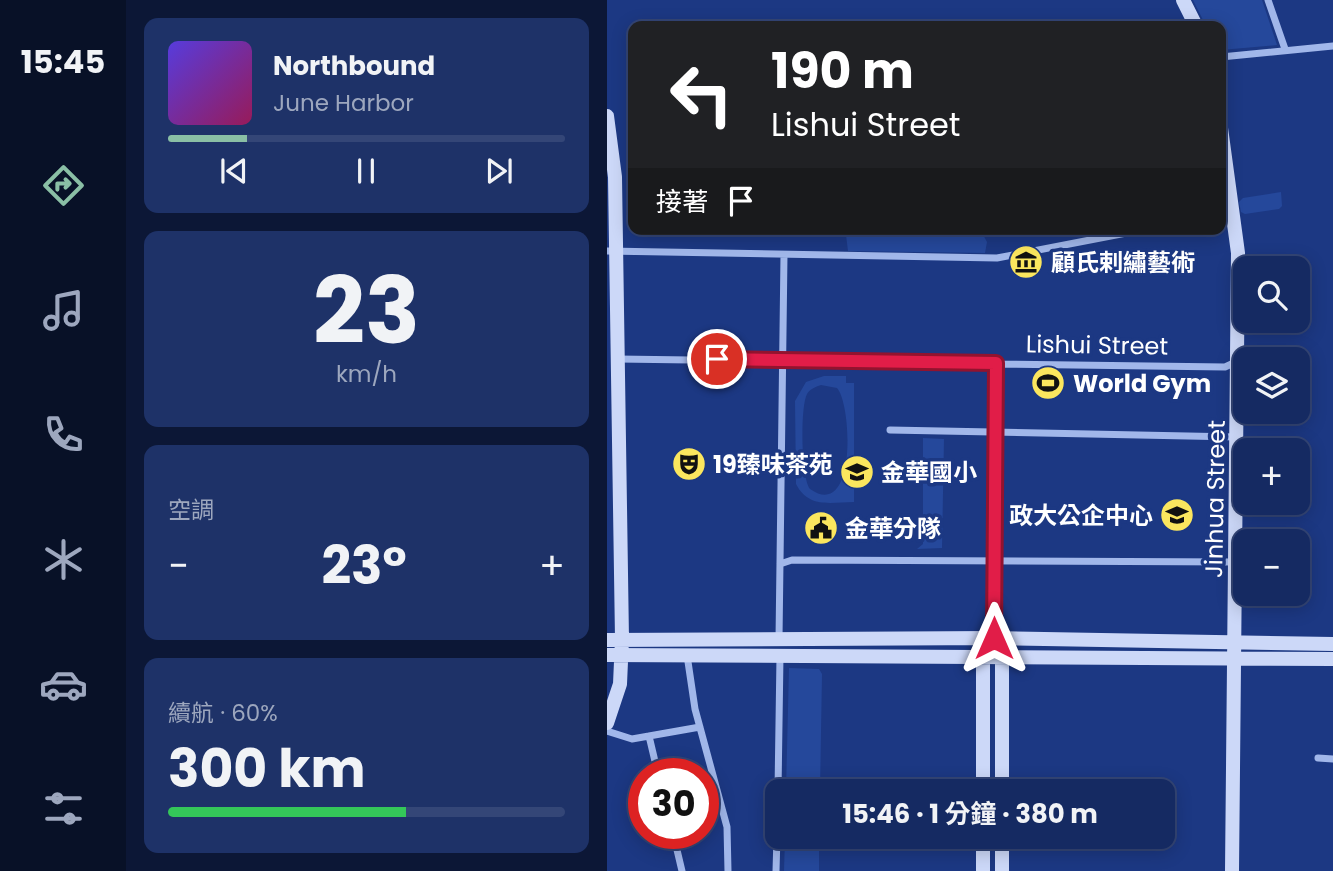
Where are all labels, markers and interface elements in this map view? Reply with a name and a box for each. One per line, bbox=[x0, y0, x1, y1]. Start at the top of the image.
text: 190 m bbox=[771, 37, 914, 105]
text: 15:45 bbox=[21, 39, 105, 84]
text: Northbound bbox=[273, 48, 435, 84]
icon: left bbox=[656, 49, 747, 140]
text: June Harbor bbox=[273, 87, 414, 119]
text: Lishui Street bbox=[771, 102, 960, 147]
icon: previous bbox=[215, 152, 253, 190]
icon: pause bbox=[347, 152, 385, 190]
icon: next bbox=[480, 152, 518, 190]
icon: directions bbox=[39, 161, 88, 210]
icon: arrive bbox=[722, 182, 760, 220]
text: 接著 bbox=[656, 184, 708, 220]
museum icon: 顧氏剌繡藝術 bbox=[1007, 243, 1045, 281]
place label: 顧氏剌繡藝術 bbox=[1051, 246, 1195, 279]
text: 23 bbox=[313, 247, 420, 375]
map controls bbox=[1233, 256, 1310, 606]
button: search bbox=[1233, 256, 1310, 333]
icon: music bbox=[39, 286, 88, 335]
street label: Lishui Street bbox=[1026, 327, 1168, 363]
pin bbox=[687, 329, 747, 389]
icon: arrive bbox=[698, 340, 736, 378]
button: layers bbox=[1233, 347, 1310, 424]
text: km/h bbox=[336, 358, 397, 390]
sports icon: World Gym bbox=[1029, 364, 1067, 402]
place label: World Gym bbox=[1073, 367, 1211, 400]
icon: phone bbox=[39, 410, 88, 459]
street label: Jinhua Street bbox=[1197, 420, 1233, 578]
button: + bbox=[1233, 438, 1310, 515]
theatre icon: 19臻味茶苑 bbox=[670, 445, 708, 483]
place label: 19臻味茶苑 bbox=[713, 448, 833, 481]
school or university icon: 金華國小 bbox=[838, 453, 876, 491]
place label: 金華國小 bbox=[881, 456, 977, 489]
text: 空調 bbox=[168, 494, 214, 526]
school or university icon: 政大公企中心 bbox=[1158, 496, 1196, 534]
place label: 政大公企中心 bbox=[1009, 499, 1153, 532]
public building icon: 金華分隊 bbox=[802, 509, 840, 547]
place label: 金華分隊 bbox=[845, 512, 941, 545]
text: 23° bbox=[321, 529, 407, 602]
button: − bbox=[1233, 529, 1310, 606]
icon: climate bbox=[39, 535, 88, 584]
text: − bbox=[168, 539, 189, 592]
text: + bbox=[539, 539, 565, 592]
position arrow bbox=[957, 601, 1031, 675]
icon: car bbox=[39, 660, 88, 709]
text: 續航 · 60% bbox=[168, 697, 278, 729]
text: 300 km bbox=[168, 732, 366, 805]
speed limit sign: 30 bbox=[628, 758, 719, 849]
icon: filters bbox=[39, 784, 88, 833]
text: 15:46 · 1 分鐘 · 380 m bbox=[842, 796, 1098, 832]

